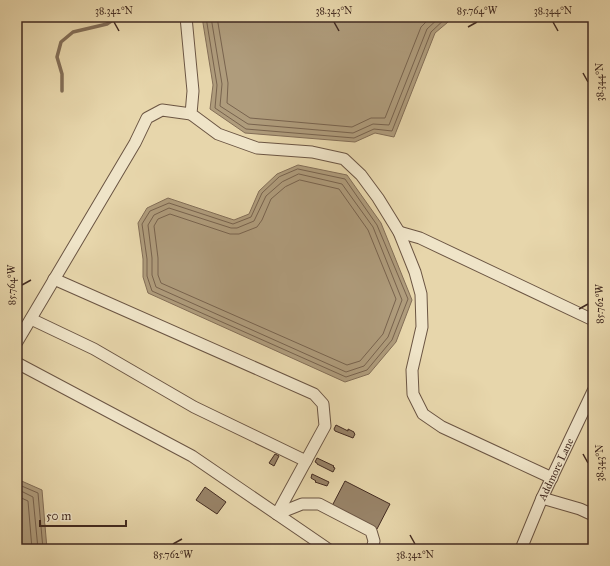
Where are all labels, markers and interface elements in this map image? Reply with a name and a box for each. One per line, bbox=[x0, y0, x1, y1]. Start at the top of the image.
text: 38.342°N bbox=[95, 5, 134, 17]
text: 38.343°N bbox=[315, 5, 353, 17]
text: 85.764°W bbox=[457, 5, 498, 17]
text: 38.344°N bbox=[534, 5, 573, 17]
text: 38.344°N bbox=[594, 62, 606, 101]
text: 85.764°W bbox=[6, 264, 18, 305]
text: 85.762°W bbox=[594, 284, 606, 324]
street label: Addmore Lane bbox=[535, 436, 577, 504]
text: 38.343°N bbox=[594, 444, 606, 482]
scale bar bbox=[40, 502, 126, 528]
text: 50 m bbox=[46, 509, 71, 523]
text: 85.762°W bbox=[153, 549, 193, 561]
text: 38.342°N bbox=[396, 549, 435, 561]

